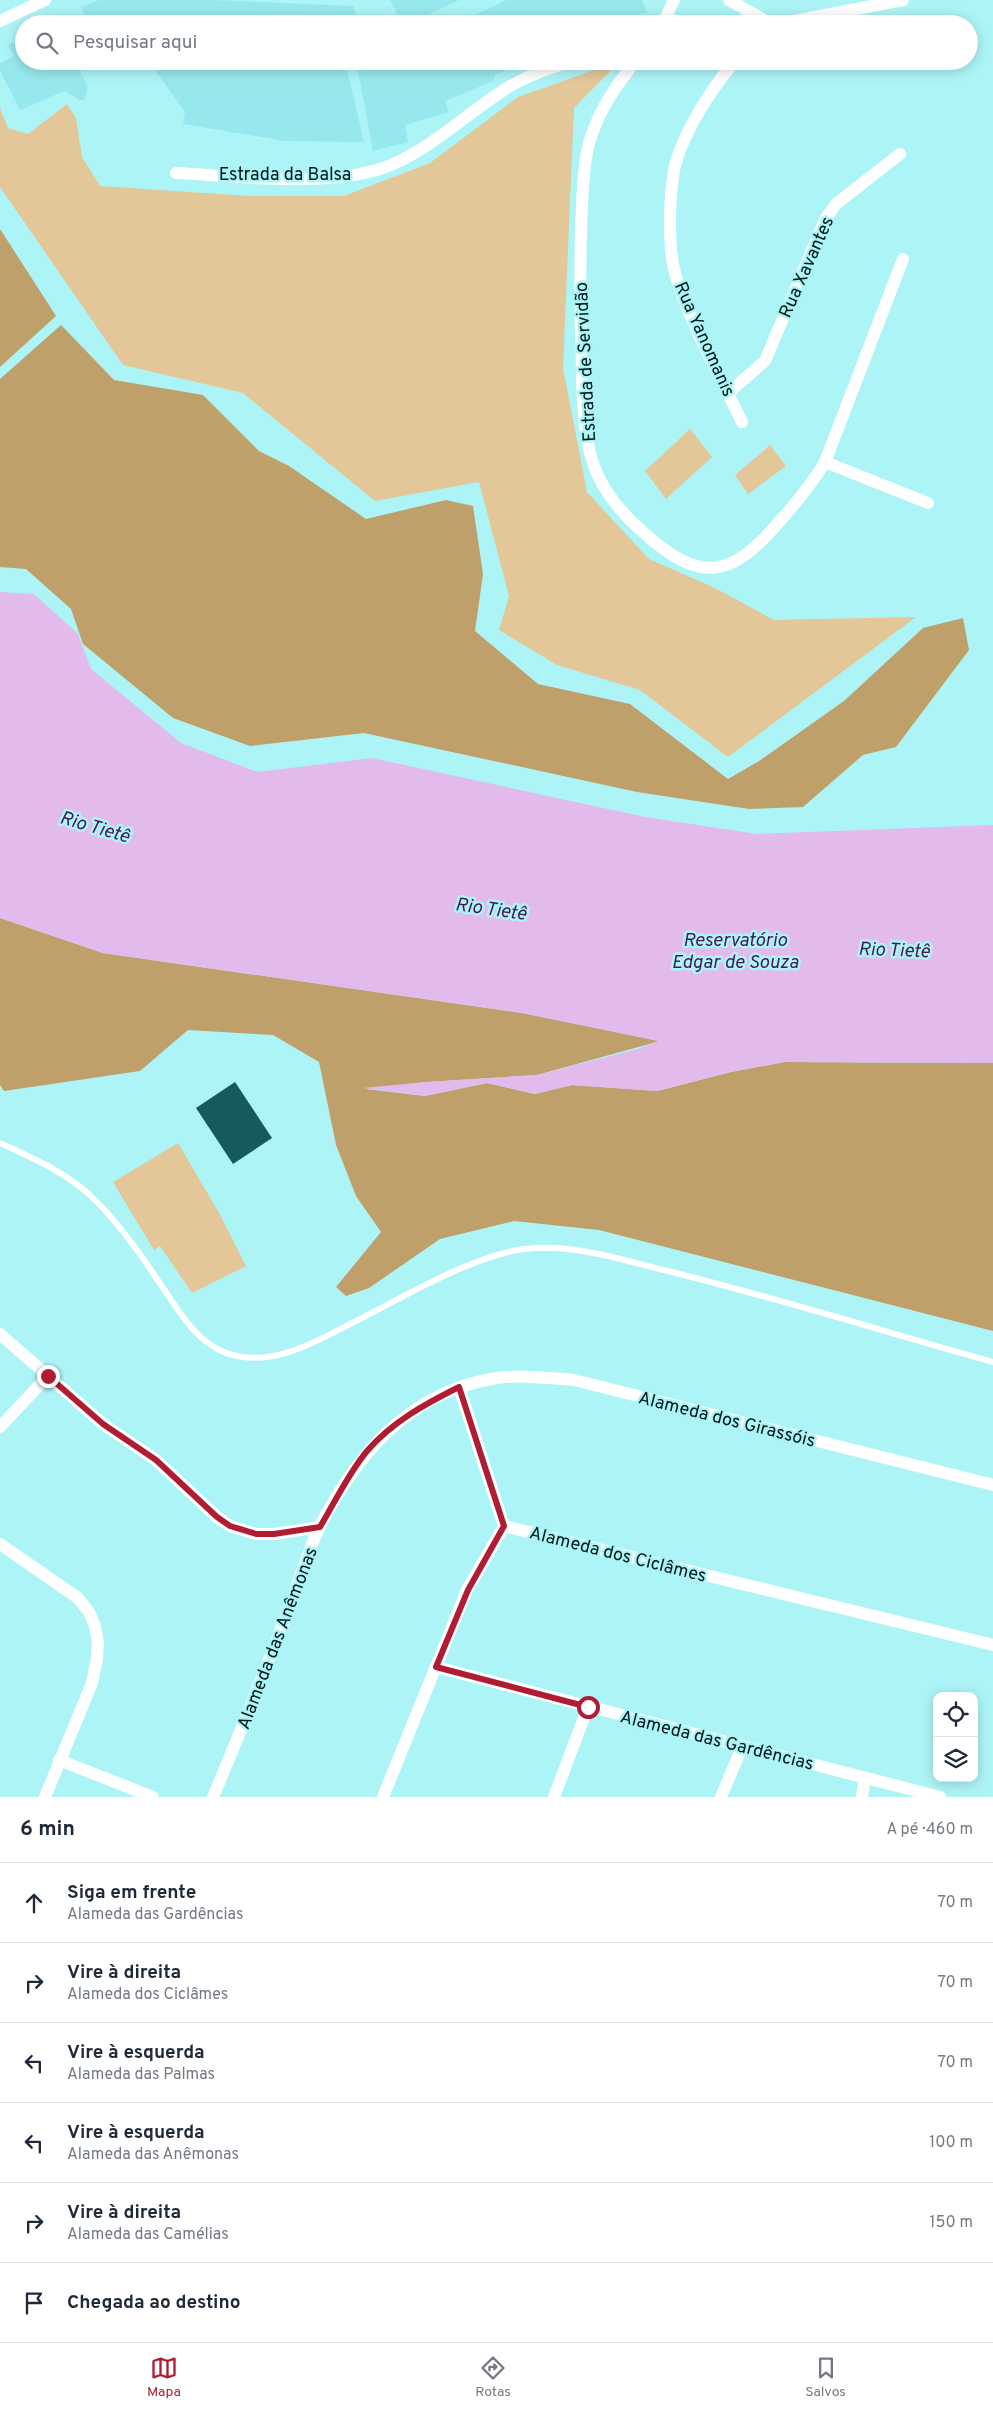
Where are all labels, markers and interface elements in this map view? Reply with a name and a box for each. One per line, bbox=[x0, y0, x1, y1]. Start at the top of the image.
search box bbox=[15, 15, 978, 70]
icon: search bbox=[33, 29, 61, 57]
text: Pesquisar aqui bbox=[73, 31, 197, 55]
street label: Estrada da Balsa bbox=[219, 164, 351, 187]
street label: Rua Xavantes bbox=[775, 213, 840, 322]
street label: Rua Yanomanis bbox=[668, 279, 739, 401]
street label: Estrada de Servidão bbox=[571, 281, 602, 442]
water label: Rio Tietê bbox=[57, 807, 133, 850]
water label: Rio Tietê bbox=[454, 893, 529, 927]
water label: Reservatório Edgar de Souza bbox=[671, 929, 799, 975]
water label: Rio Tietê bbox=[858, 938, 931, 964]
route end bbox=[37, 1365, 60, 1388]
street label: Alameda dos Girassóis bbox=[636, 1387, 817, 1454]
street label: Alameda dos Ciclâmes bbox=[527, 1522, 708, 1589]
street label: Alameda das Anêmonas bbox=[233, 1544, 324, 1733]
map controls bbox=[933, 1692, 978, 1782]
button: locate bbox=[933, 1692, 978, 1737]
route start bbox=[577, 1696, 600, 1719]
street label: Alameda das Gardências bbox=[618, 1706, 816, 1777]
button: layers bbox=[933, 1737, 978, 1782]
text: 6 min bbox=[20, 1816, 75, 1843]
text: A pé · 460 m bbox=[887, 1820, 973, 1840]
text: Siga em frente bbox=[67, 1881, 196, 1905]
icon: ahead bbox=[20, 1889, 48, 1917]
text: 70 m bbox=[938, 1893, 973, 1913]
text: Alameda das Gardências bbox=[67, 1905, 244, 1925]
text: Vire à direita bbox=[67, 1961, 181, 1985]
icon: right bbox=[20, 1969, 48, 1997]
text: 70 m bbox=[938, 1973, 973, 1993]
text: Alameda dos Ciclâmes bbox=[67, 1985, 228, 2005]
text: Vire à esquerda bbox=[67, 2041, 205, 2065]
icon: left bbox=[20, 2049, 48, 2077]
text: 70 m bbox=[938, 2053, 973, 2073]
text: Alameda das Palmas bbox=[67, 2065, 215, 2085]
text: Vire à esquerda bbox=[67, 2121, 205, 2145]
icon: left bbox=[20, 2129, 48, 2157]
text: 100 m bbox=[929, 2133, 973, 2153]
text: Alameda das Anêmonas bbox=[67, 2145, 239, 2165]
text: Vire à direita bbox=[67, 2201, 181, 2225]
icon: right bbox=[20, 2209, 48, 2237]
text: 150 m bbox=[930, 2213, 973, 2233]
text: Alameda das Camélias bbox=[67, 2225, 229, 2245]
icon: arrive bbox=[20, 2289, 48, 2317]
text: Chegada ao destino bbox=[67, 2291, 241, 2315]
tab: Mapa bbox=[147, 2354, 181, 2401]
tab: Rotas bbox=[475, 2354, 511, 2401]
tab: Salvos bbox=[805, 2354, 846, 2401]

